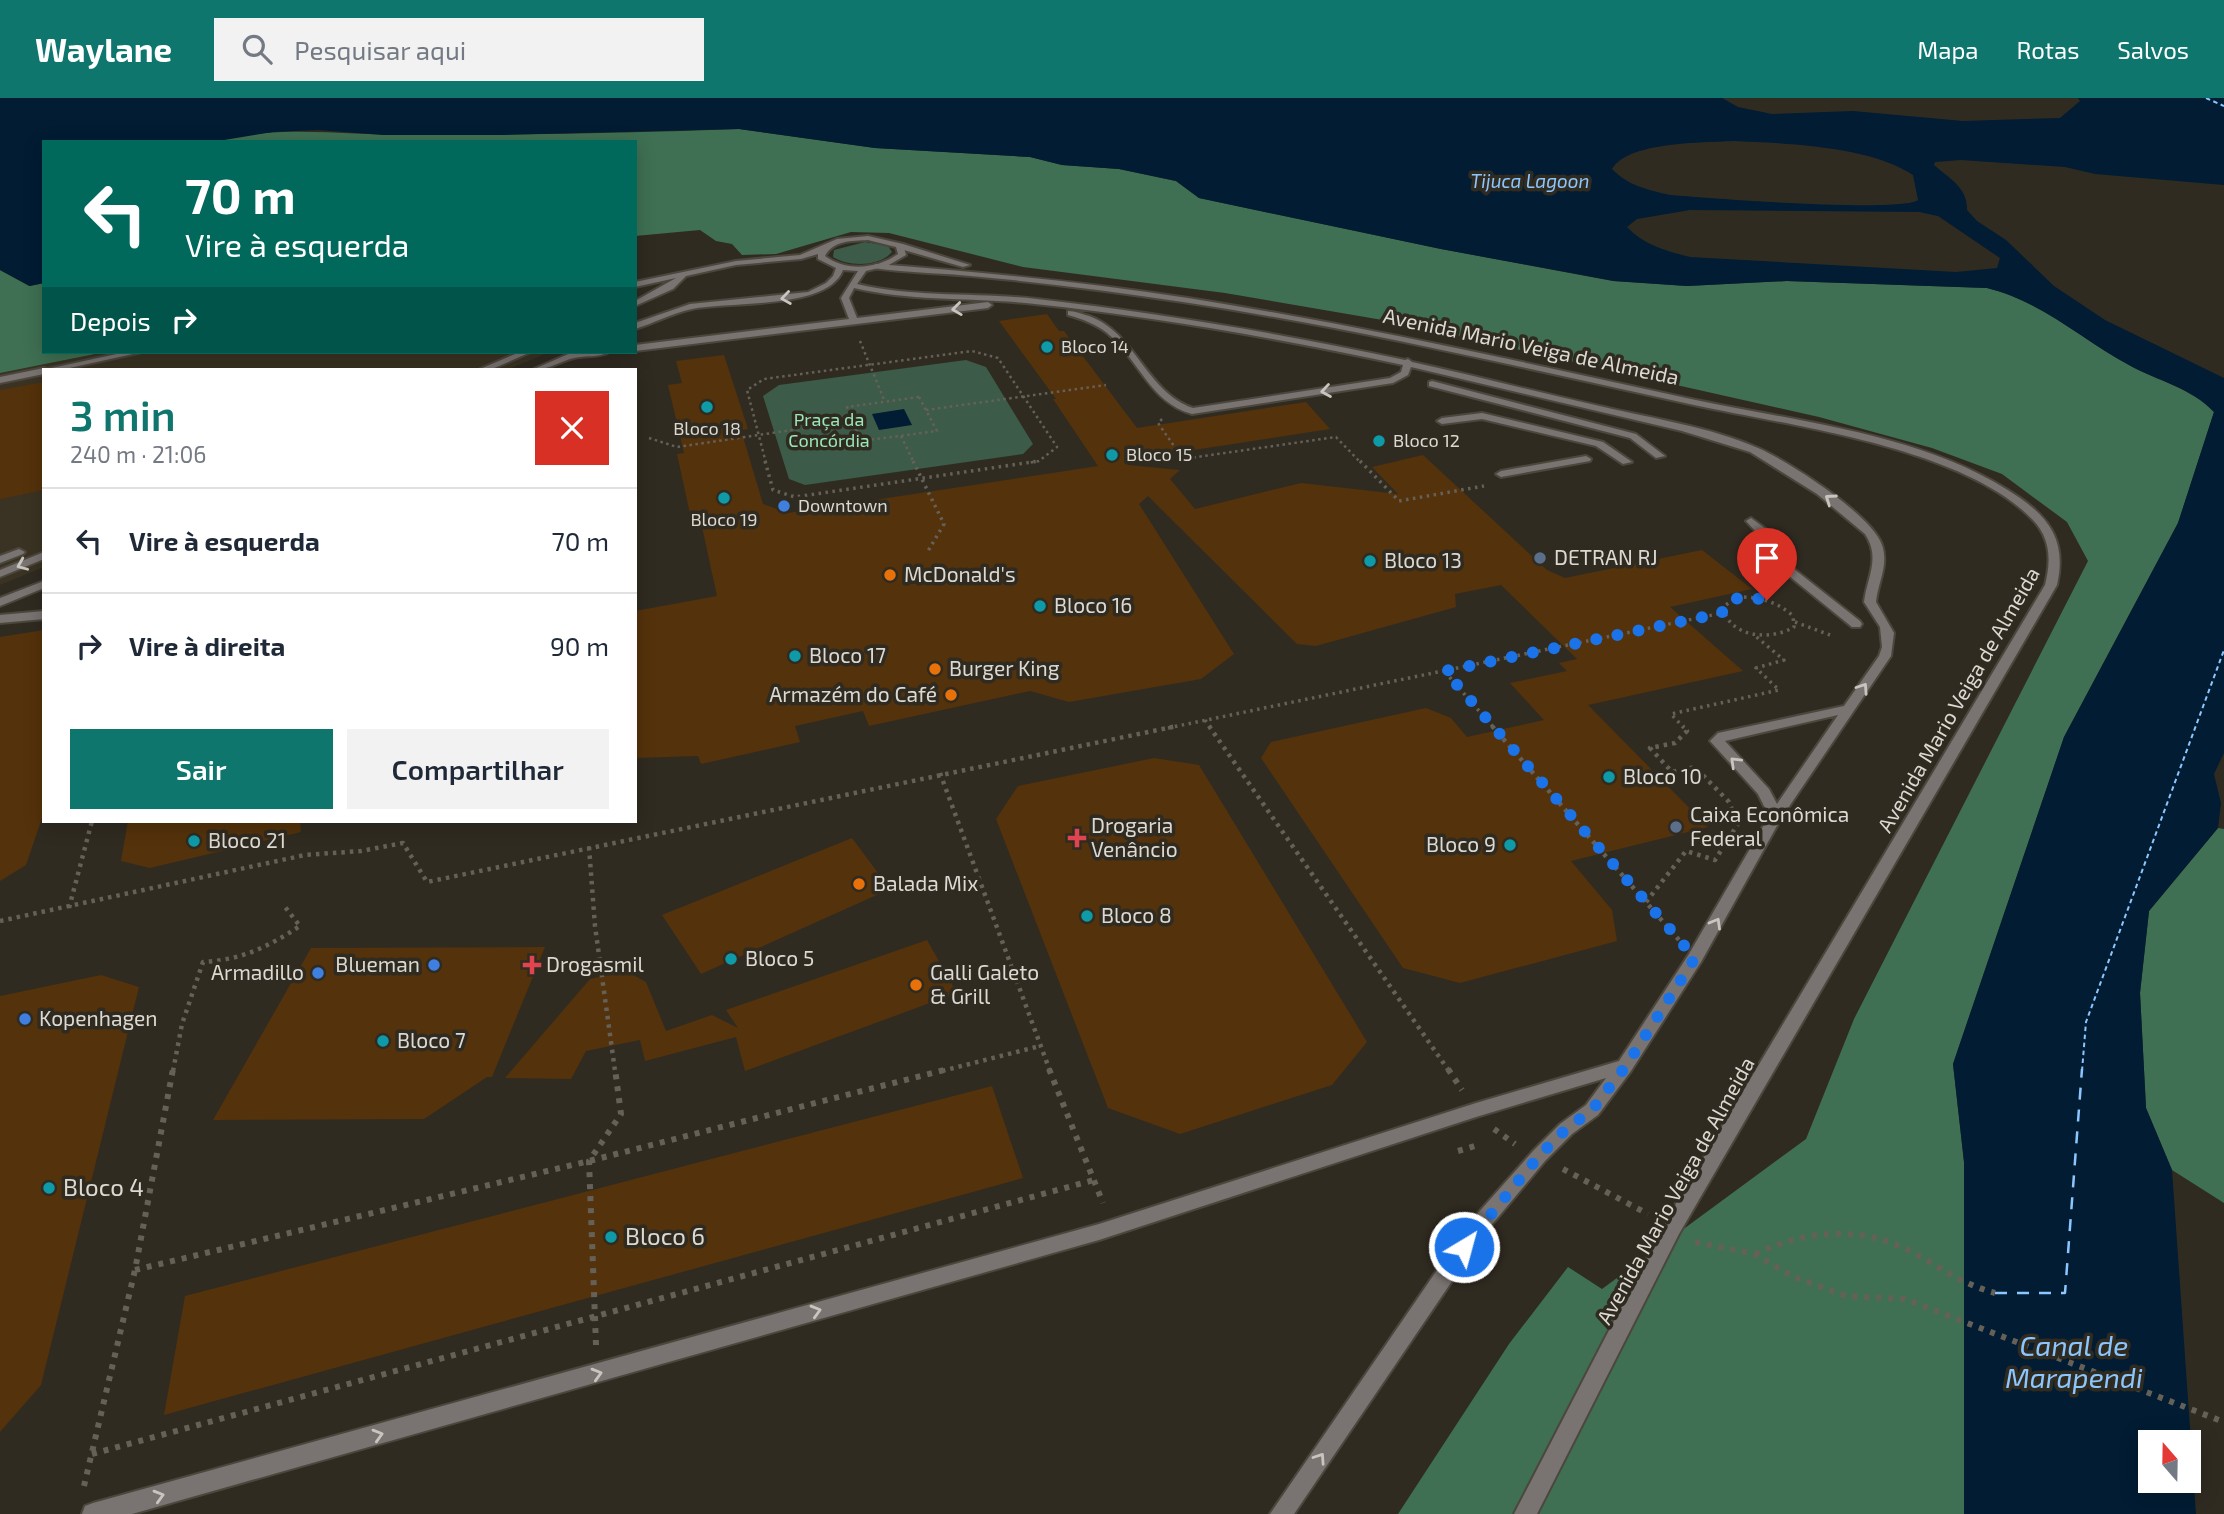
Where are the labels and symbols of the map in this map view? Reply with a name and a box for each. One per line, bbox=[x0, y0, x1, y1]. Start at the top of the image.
water label: Tijuca Lagoon bbox=[1470, 169, 1590, 192]
one-way arrow bbox=[780, 290, 792, 305]
one-way arrow bbox=[951, 301, 963, 316]
street label: Avenida Mario Veiga de Almeida bbox=[1381, 302, 1682, 389]
place label: Bloco 14 bbox=[1061, 335, 1129, 357]
marker: Bloco 14 bbox=[1039, 339, 1055, 355]
one-way arrow bbox=[1320, 383, 1332, 398]
marker: Bloco 18 bbox=[699, 399, 715, 415]
park label: Praça da Concórdia bbox=[788, 408, 870, 451]
place label: Bloco 18 bbox=[673, 417, 741, 439]
place label: Bloco 12 bbox=[1393, 429, 1460, 451]
marker: Bloco 12 bbox=[1371, 433, 1387, 449]
place label: Bloco 15 bbox=[1126, 443, 1192, 465]
marker: Bloco 15 bbox=[1104, 447, 1120, 463]
marker: Bloco 19 bbox=[716, 490, 732, 506]
place label: Downtown bbox=[798, 494, 888, 516]
one-way arrow bbox=[1825, 495, 1838, 507]
marker: Downtown bbox=[776, 498, 792, 514]
place label: Bloco 19 bbox=[690, 508, 758, 530]
pin bbox=[1737, 528, 1797, 600]
place label: DETRAN RJ bbox=[1554, 544, 1658, 569]
place label: Bloco 13 bbox=[1384, 547, 1462, 572]
marker: DETRAN RJ bbox=[1532, 550, 1548, 566]
marker: Bloco 13 bbox=[1362, 553, 1378, 569]
one-way arrow bbox=[17, 556, 29, 570]
place label: McDonald's bbox=[904, 561, 1016, 586]
street label: Avenida Mario Veiga de Almeida bbox=[1871, 562, 2044, 836]
marker: McDonald's bbox=[882, 567, 898, 583]
place label: Bloco 16 bbox=[1054, 592, 1132, 617]
marker: Bloco 16 bbox=[1032, 598, 1048, 614]
place label: Bloco 17 bbox=[809, 642, 886, 667]
marker: Bloco 17 bbox=[787, 648, 803, 664]
place label: Burger King bbox=[949, 655, 1060, 680]
marker: Burger King bbox=[927, 661, 943, 677]
place label: Armazém do Café bbox=[769, 681, 937, 706]
one-way arrow bbox=[1854, 683, 1867, 696]
marker: Armazém do Café bbox=[943, 687, 959, 703]
one-way arrow bbox=[1731, 758, 1744, 771]
place label: Bloco 10 bbox=[1623, 763, 1702, 788]
marker: Bloco 10 bbox=[1601, 769, 1617, 785]
place label: Caixa Econômica Federal bbox=[1690, 801, 1849, 850]
place label: Drogaria Venâncio bbox=[1091, 812, 1178, 861]
marker: Caixa Econômica Federal bbox=[1668, 819, 1684, 835]
place label: Bloco 21 bbox=[208, 827, 286, 852]
marker: Drogaria Venâncio bbox=[1069, 830, 1085, 846]
place label: Bloco 9 bbox=[1426, 831, 1496, 856]
marker: Bloco 21 bbox=[186, 833, 202, 849]
marker: Bloco 9 bbox=[1502, 837, 1518, 853]
place label: Balada Mix bbox=[873, 870, 978, 895]
marker: Balada Mix bbox=[851, 876, 867, 892]
place label: Bloco 8 bbox=[1101, 902, 1172, 927]
marker: Bloco 8 bbox=[1079, 908, 1095, 924]
one-way arrow bbox=[1708, 917, 1721, 930]
place label: Bloco 5 bbox=[745, 945, 814, 970]
place label: Blueman bbox=[335, 951, 420, 976]
place label: Drogasmil bbox=[546, 951, 644, 976]
marker: Bloco 5 bbox=[723, 951, 739, 967]
marker: Blueman bbox=[426, 957, 442, 973]
marker: Drogasmil bbox=[524, 957, 540, 973]
place label: Armadillo bbox=[211, 959, 304, 984]
place label: Galli Galeto & Grill bbox=[930, 959, 1039, 1008]
marker: Armadillo bbox=[310, 965, 326, 981]
marker: Galli Galeto & Grill bbox=[908, 977, 924, 993]
place label: Kopenhagen bbox=[39, 1005, 158, 1030]
marker: Kopenhagen bbox=[17, 1011, 33, 1027]
place label: Bloco 7 bbox=[397, 1027, 466, 1052]
marker: Bloco 7 bbox=[375, 1033, 391, 1049]
street label: Avenida Mario Veiga de Almeida bbox=[1591, 1052, 1759, 1328]
place label: Bloco 4 bbox=[63, 1172, 144, 1201]
marker: Bloco 4 bbox=[41, 1180, 57, 1196]
position arrow bbox=[1427, 1210, 1501, 1284]
place label: Bloco 6 bbox=[625, 1221, 705, 1250]
marker: Bloco 6 bbox=[603, 1229, 619, 1245]
one-way arrow bbox=[809, 1304, 821, 1319]
water label: Canal de Marapendi bbox=[2005, 1328, 2143, 1394]
one-way arrow bbox=[591, 1367, 603, 1382]
one-way arrow bbox=[372, 1428, 384, 1443]
north arrow bbox=[2138, 1430, 2202, 1493]
one-way arrow bbox=[1312, 1453, 1324, 1466]
one-way arrow bbox=[152, 1489, 164, 1504]

